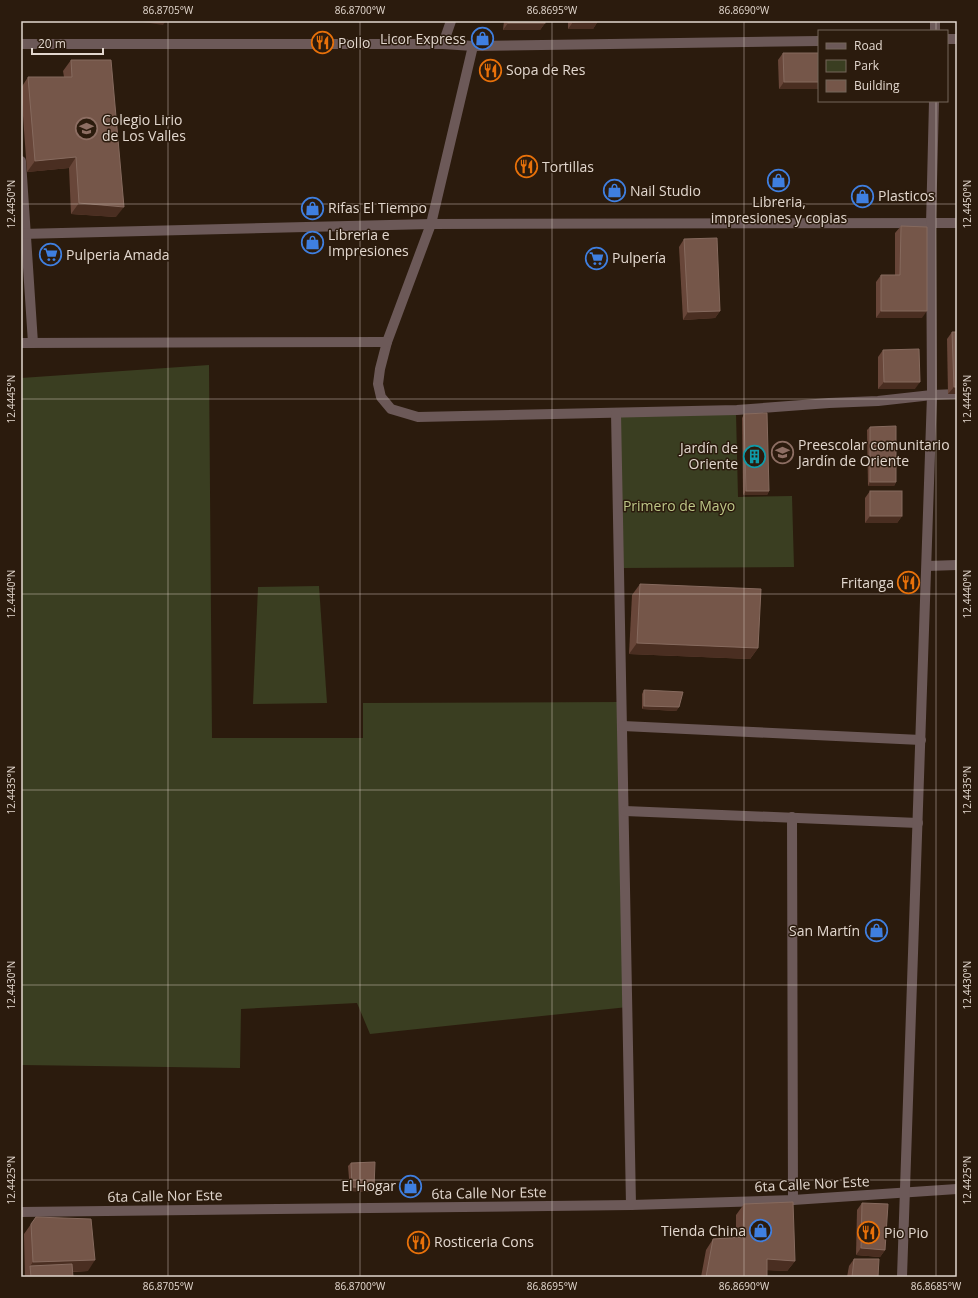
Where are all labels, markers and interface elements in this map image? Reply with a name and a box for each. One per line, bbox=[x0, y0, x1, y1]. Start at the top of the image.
text: 86.8705°W bbox=[143, 3, 194, 17]
text: 86.8700°W bbox=[335, 3, 386, 17]
text: 86.8695°W bbox=[527, 3, 578, 17]
text: 86.8690°W bbox=[719, 3, 770, 17]
shop icon: Licor Express bbox=[469, 26, 495, 52]
place label: Licor Express bbox=[380, 29, 466, 48]
scale bar bbox=[32, 30, 103, 56]
restaurant icon: Pollo bbox=[310, 30, 336, 56]
legend bbox=[818, 30, 948, 102]
place label: Pollo bbox=[338, 33, 370, 52]
text: 20 m bbox=[38, 35, 66, 52]
text: Road bbox=[854, 37, 883, 54]
restaurant icon: Sopa de Res bbox=[478, 57, 504, 83]
text: Park bbox=[854, 57, 880, 74]
place label: Sopa de Res bbox=[506, 60, 586, 79]
text: Building bbox=[854, 77, 900, 94]
place label: Colegio Lirio de Los Valles bbox=[102, 110, 186, 145]
school or university icon: Colegio Lirio de Los Valles bbox=[74, 115, 100, 141]
restaurant icon: Tortillas bbox=[513, 154, 539, 180]
place label: Tortillas bbox=[542, 157, 594, 176]
shop icon: Libreria, impresiones y copias bbox=[766, 167, 792, 193]
shop icon: Nail Studio bbox=[601, 178, 627, 204]
text: 12.4450°N bbox=[4, 180, 18, 228]
text: 12.4450°N bbox=[960, 180, 974, 228]
place label: Nail Studio bbox=[630, 181, 701, 200]
shop icon: Plasticos bbox=[850, 183, 876, 209]
place label: Plasticos bbox=[878, 186, 935, 205]
place label: Libreria, impresiones y copias bbox=[711, 192, 848, 227]
shop icon: Rifas El Tiempo bbox=[300, 195, 326, 221]
place label: Rifas El Tiempo bbox=[328, 198, 427, 217]
place label: Libreria e Impresiones bbox=[328, 225, 409, 260]
shop icon: Libreria e Impresiones bbox=[300, 230, 326, 256]
supermarket icon: Pulperia Amada bbox=[37, 242, 63, 268]
place label: Pulperia Amada bbox=[66, 245, 170, 264]
supermarket icon: Pulpería bbox=[584, 245, 610, 271]
place label: Pulpería bbox=[612, 248, 666, 267]
text: 12.4445°N bbox=[4, 375, 18, 423]
text: 12.4445°N bbox=[960, 375, 974, 423]
place label: Preescolar comunitario Jardín de Oriente bbox=[796, 435, 950, 470]
place label: Jardín de Oriente bbox=[678, 438, 738, 473]
school or university icon: Preescolar comunitario Jardín de Oriente bbox=[770, 440, 796, 466]
building icon: Jardín de Oriente bbox=[741, 443, 767, 469]
park label: Primero de Mayo bbox=[623, 496, 735, 515]
text: 12.4440°N bbox=[4, 570, 18, 618]
restaurant icon: Fritanga bbox=[896, 570, 922, 596]
text: 12.4440°N bbox=[960, 570, 974, 618]
place label: Fritanga bbox=[841, 573, 894, 592]
text: 12.4435°N bbox=[4, 766, 18, 814]
text: 12.4435°N bbox=[960, 766, 974, 814]
shop icon: San Martín bbox=[863, 918, 889, 944]
place label: San Martín bbox=[789, 921, 860, 940]
text: 12.4430°N bbox=[4, 961, 18, 1009]
text: 12.4430°N bbox=[960, 961, 974, 1009]
text: 12.4425°N bbox=[4, 1156, 18, 1204]
text: 12.4425°N bbox=[960, 1156, 974, 1204]
street label: 6ta Calle Nor Este bbox=[754, 1171, 870, 1196]
shop icon: El Hogar bbox=[398, 1173, 424, 1199]
place label: El Hogar bbox=[341, 1176, 396, 1195]
street label: 6ta Calle Nor Este bbox=[431, 1182, 547, 1203]
street label: 6ta Calle Nor Este bbox=[107, 1185, 223, 1206]
shop icon: Tienda China bbox=[748, 1218, 774, 1244]
restaurant icon: Pio Pio bbox=[856, 1220, 882, 1246]
place label: Tienda China bbox=[661, 1221, 746, 1240]
place label: Pio Pio bbox=[884, 1223, 928, 1242]
restaurant icon: Rosticeria Cons bbox=[406, 1229, 432, 1255]
place label: Rosticeria Cons bbox=[434, 1232, 534, 1251]
text: 86.8705°W bbox=[143, 1279, 194, 1293]
text: 86.8700°W bbox=[335, 1279, 386, 1293]
text: 86.8695°W bbox=[527, 1279, 578, 1293]
text: 86.8690°W bbox=[719, 1279, 770, 1293]
text: 86.8685°W bbox=[911, 1279, 962, 1293]

